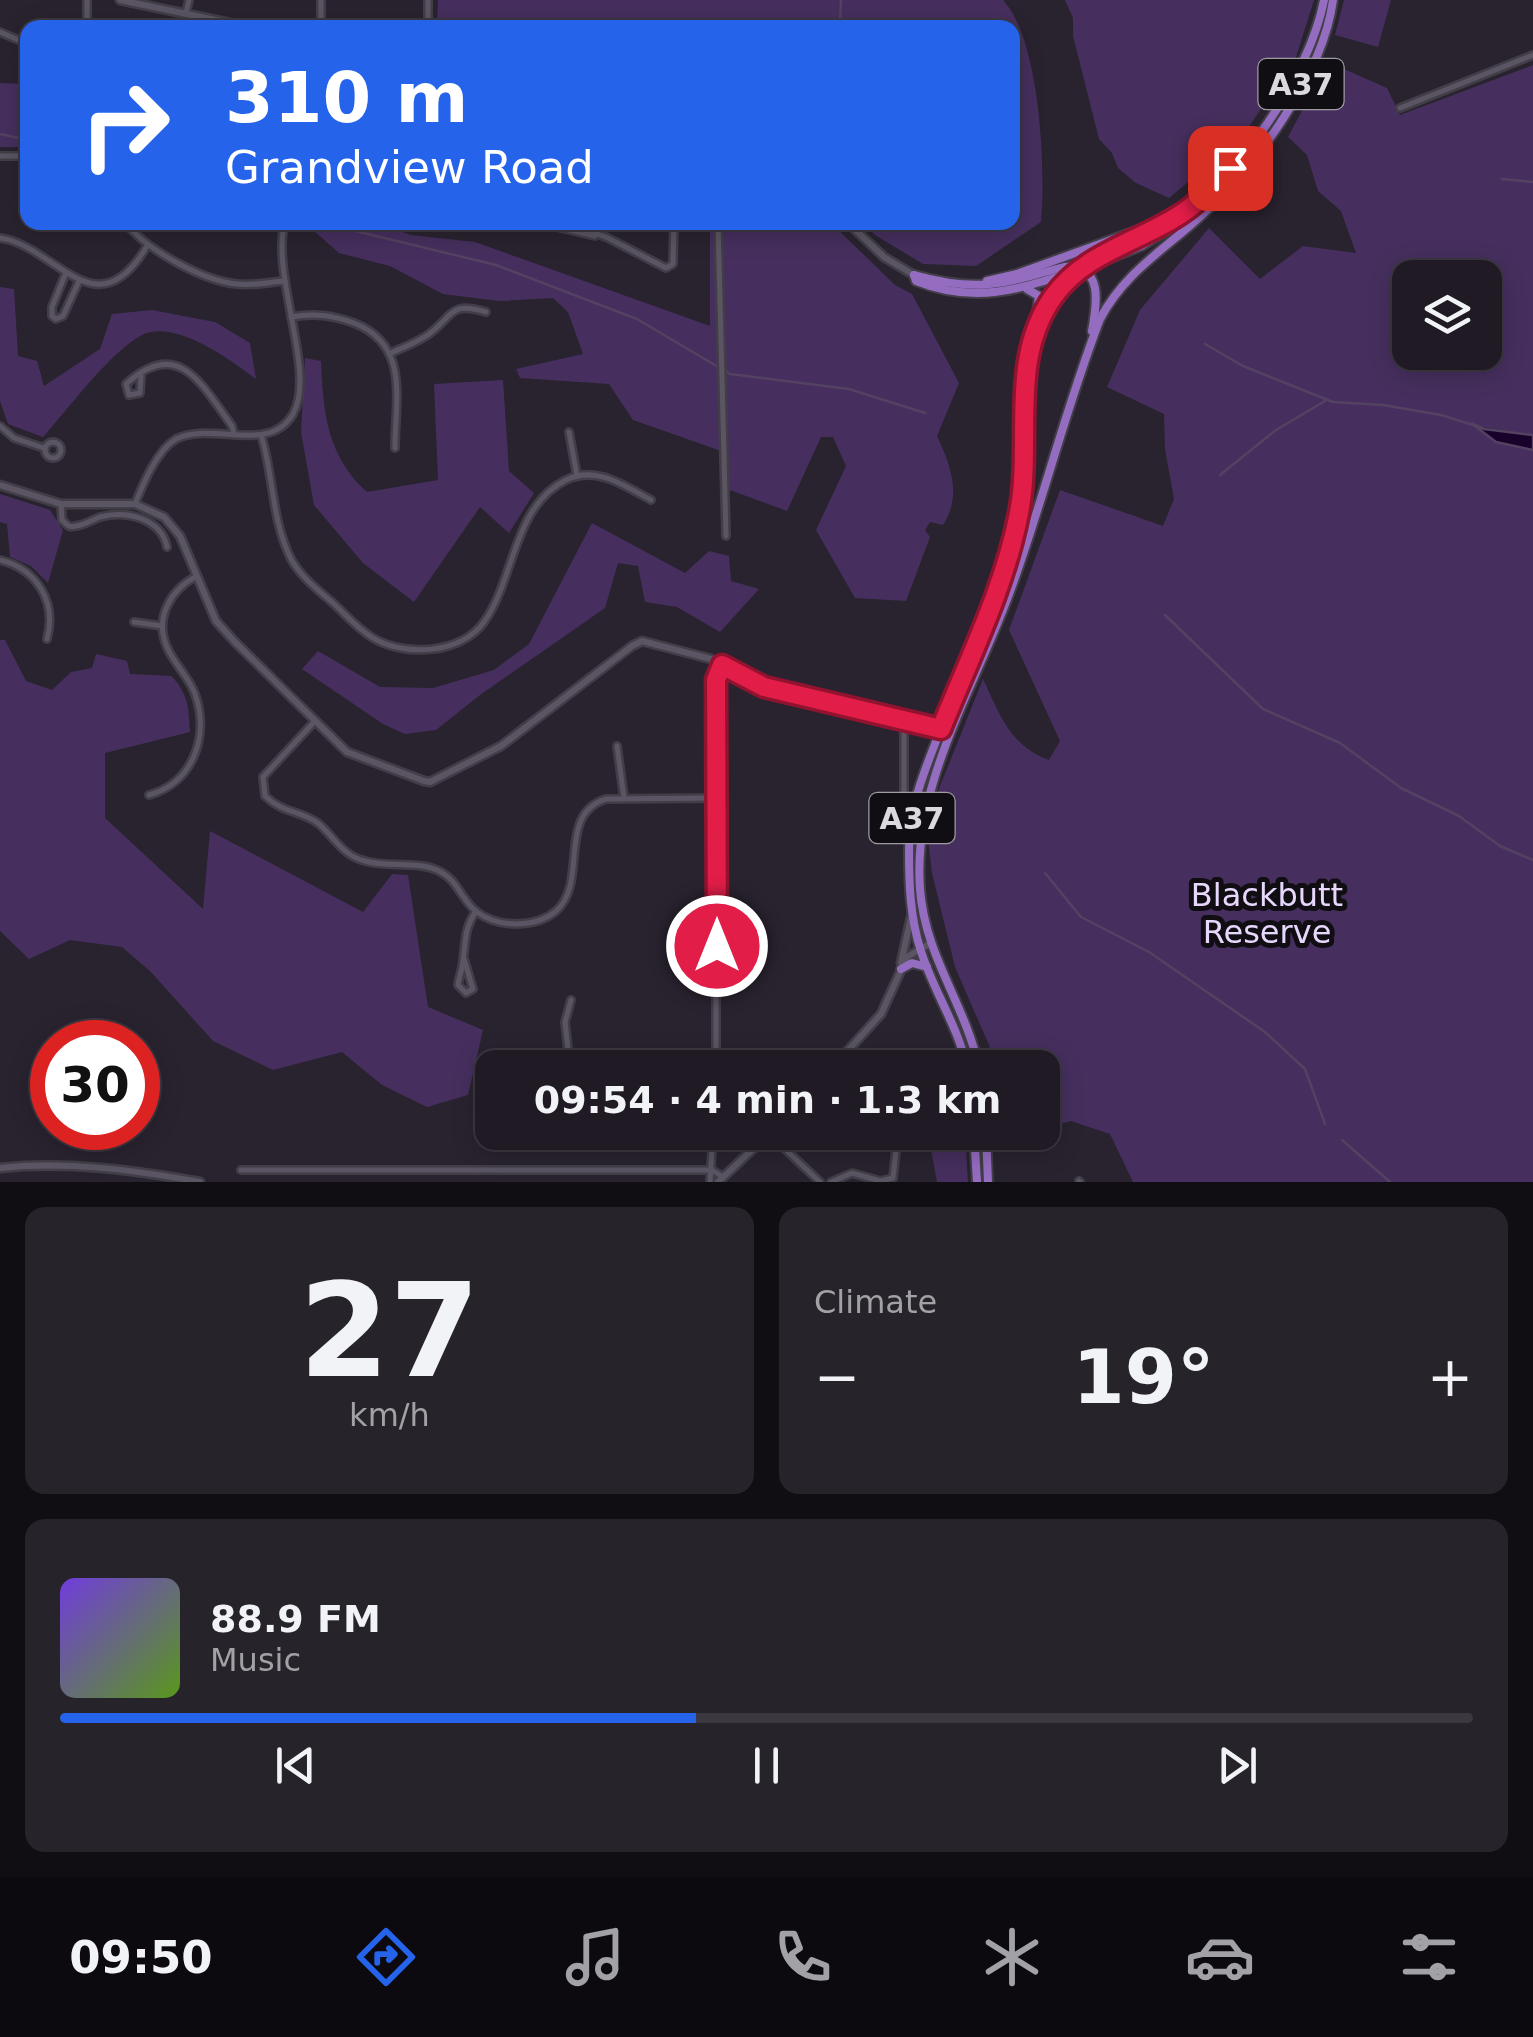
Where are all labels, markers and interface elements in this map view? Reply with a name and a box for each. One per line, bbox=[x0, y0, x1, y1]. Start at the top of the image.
text: 310 m bbox=[225, 57, 468, 139]
road number: A37 bbox=[1258, 59, 1344, 109]
icon: right bbox=[60, 60, 190, 190]
pin bbox=[1188, 126, 1273, 211]
text: Grandview Road bbox=[225, 141, 594, 194]
icon: arrive bbox=[1203, 141, 1258, 196]
map controls bbox=[1392, 260, 1502, 370]
button: layers bbox=[1392, 260, 1502, 370]
road number: A37 bbox=[870, 793, 954, 843]
park label: Blackbutt Reserve bbox=[1191, 876, 1343, 951]
position arrow bbox=[665, 894, 769, 998]
speed limit sign: 30 bbox=[30, 1020, 160, 1150]
text: 09:54 · 4 min · 1.3 km bbox=[534, 1078, 1001, 1122]
text: 27 bbox=[299, 1255, 480, 1407]
text: Climate bbox=[814, 1283, 937, 1321]
text: 19° bbox=[1073, 1333, 1214, 1421]
text: − bbox=[814, 1345, 860, 1409]
text: + bbox=[1427, 1345, 1473, 1409]
text: km/h bbox=[349, 1396, 430, 1434]
text: 88.9 FM bbox=[210, 1597, 381, 1641]
text: Music bbox=[210, 1641, 301, 1679]
icon: previous bbox=[268, 1738, 323, 1793]
icon: pause bbox=[739, 1738, 794, 1793]
icon: next bbox=[1210, 1738, 1265, 1793]
icon: directions bbox=[351, 1922, 421, 1992]
icon: music bbox=[560, 1922, 630, 1992]
icon: phone bbox=[768, 1922, 838, 1992]
icon: climate bbox=[977, 1922, 1047, 1992]
icon: car bbox=[1185, 1922, 1255, 1992]
icon: filters bbox=[1394, 1922, 1464, 1992]
text: 09:50 bbox=[69, 1931, 213, 1984]

